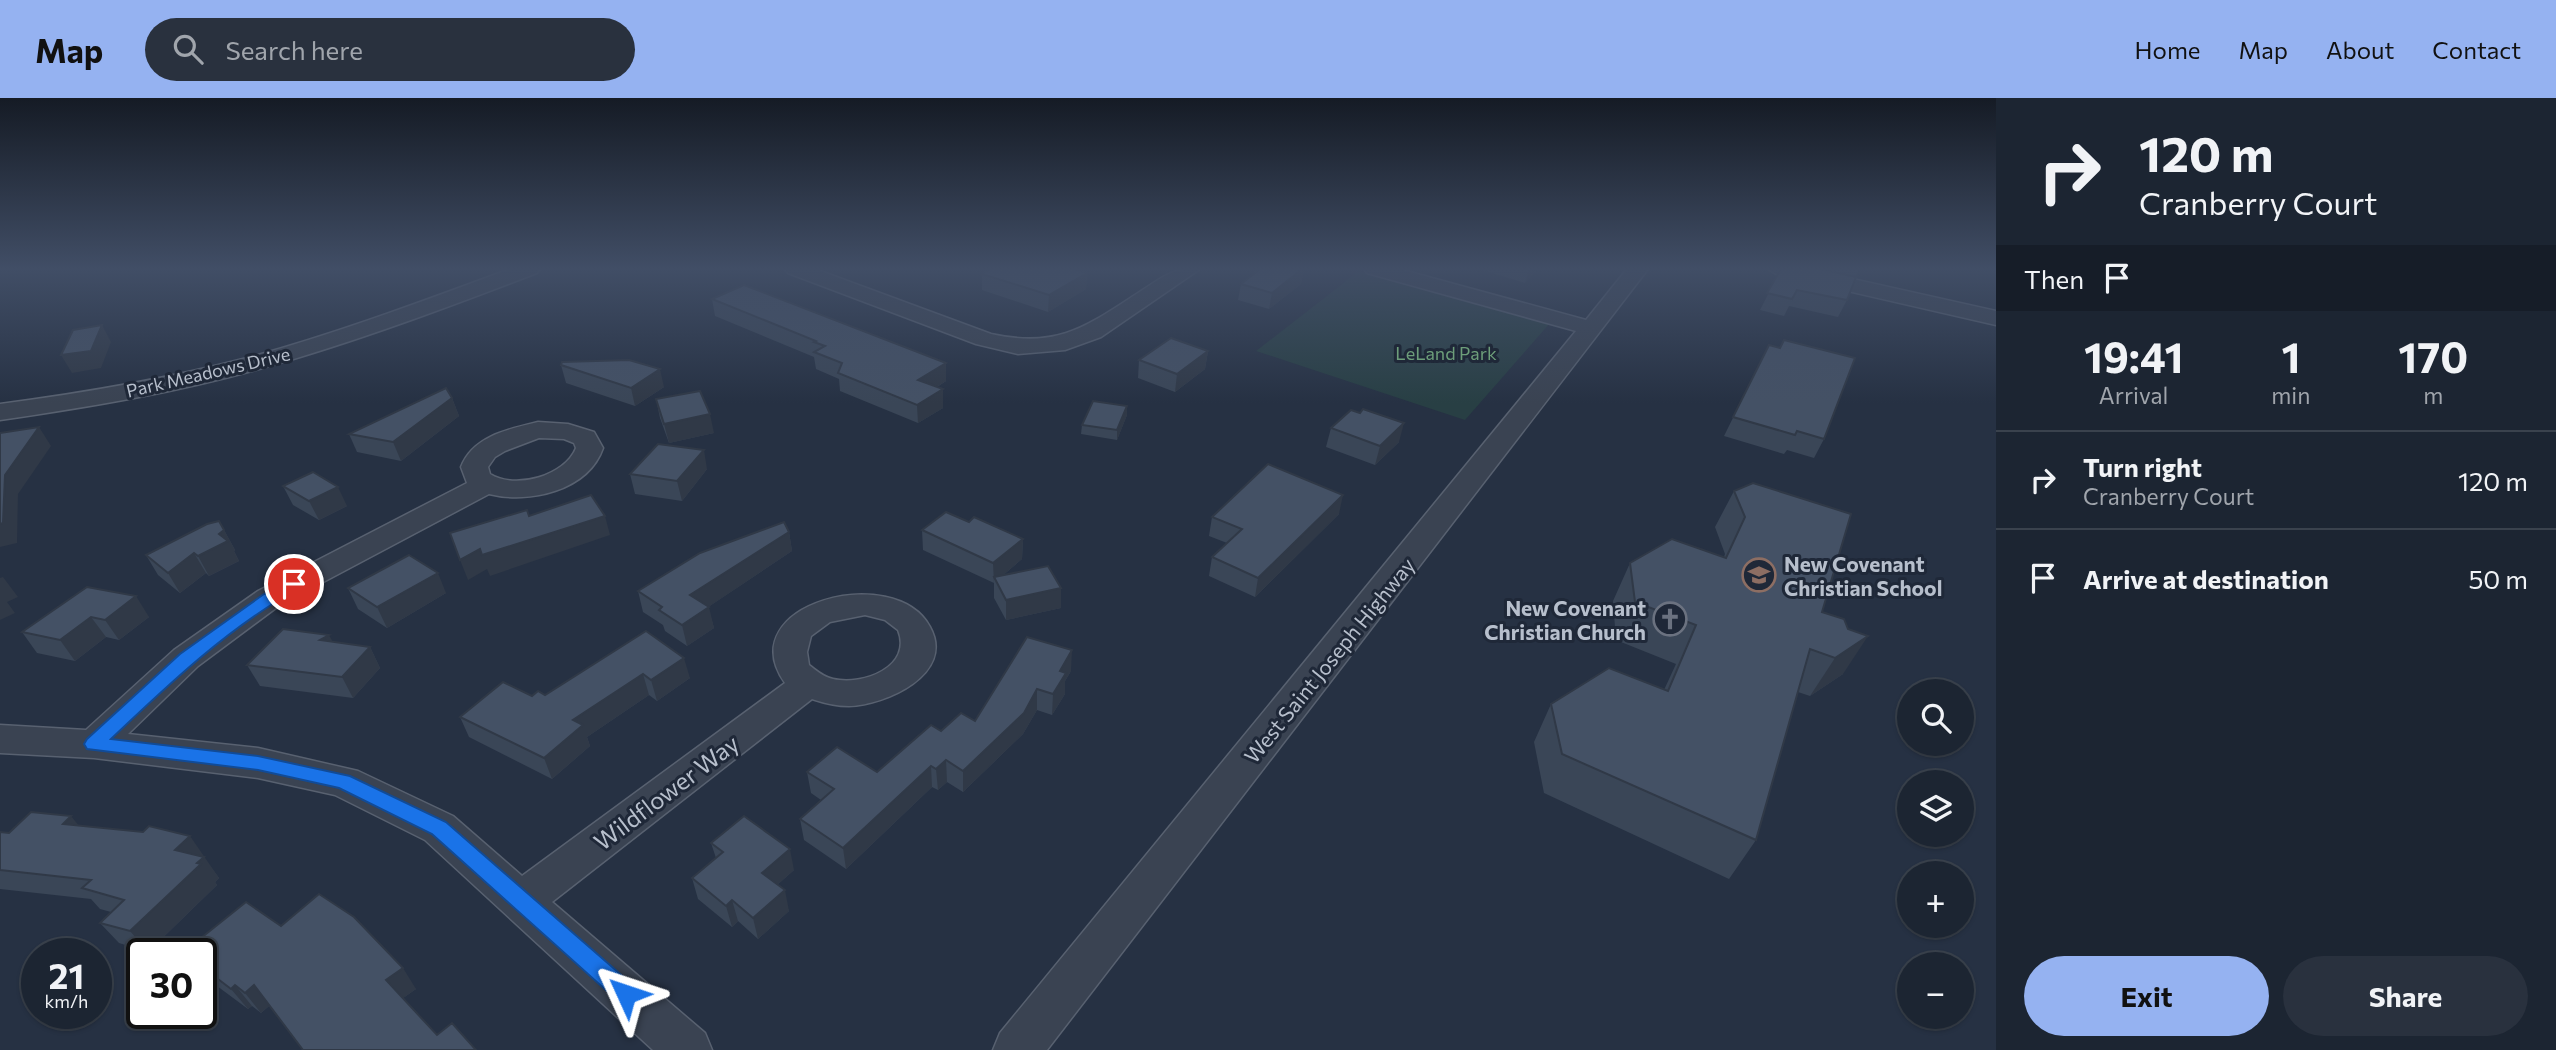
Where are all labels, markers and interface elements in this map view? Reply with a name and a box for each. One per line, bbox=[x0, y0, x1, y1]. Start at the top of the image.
search box bbox=[145, 18, 635, 81]
text: Map bbox=[35, 29, 103, 70]
icon: search bbox=[169, 30, 207, 68]
text: Search here bbox=[225, 34, 363, 65]
text: Home bbox=[2135, 35, 2201, 64]
text: Map bbox=[2239, 35, 2288, 64]
text: About bbox=[2326, 35, 2394, 64]
text: Contact bbox=[2432, 35, 2521, 64]
text: 120 m bbox=[2139, 122, 2273, 182]
icon: right bbox=[2024, 126, 2115, 217]
text: Cranberry Court bbox=[2139, 182, 2377, 222]
icon: arrive bbox=[2098, 259, 2136, 297]
text: Then bbox=[2024, 263, 2084, 294]
text: 19:41 bbox=[2084, 330, 2183, 382]
text: 1 bbox=[2281, 330, 2300, 382]
text: 170 bbox=[2398, 330, 2468, 382]
street label: Park Meadows Drive bbox=[124, 342, 292, 402]
park label: LeLand Park bbox=[1395, 342, 1497, 364]
text: Arrival bbox=[2099, 381, 2168, 409]
text: min bbox=[2271, 381, 2310, 409]
text: m bbox=[2423, 381, 2443, 409]
text: Turn right bbox=[2083, 451, 2202, 482]
icon: right bbox=[2024, 461, 2062, 499]
text: 120 m bbox=[2458, 465, 2528, 496]
text: Cranberry Court bbox=[2083, 482, 2254, 510]
place label: New Covenant Christian School bbox=[1784, 551, 1942, 600]
street label: West Saint Joseph Highway bbox=[1239, 552, 1420, 768]
pin bbox=[264, 554, 324, 614]
school or university icon: New Covenant Christian School bbox=[1740, 556, 1778, 594]
icon: arrive bbox=[2024, 559, 2062, 597]
text: Arrive at destination bbox=[2083, 563, 2329, 594]
text: 50 m bbox=[2468, 563, 2528, 594]
icon: arrive bbox=[275, 565, 313, 603]
place label: New Covenant Christian Church bbox=[1484, 595, 1646, 644]
church icon: New Covenant Christian Church bbox=[1651, 600, 1689, 638]
map controls bbox=[1897, 679, 1974, 1029]
button: search bbox=[1897, 679, 1974, 756]
street label: Wildflower Way bbox=[588, 728, 744, 856]
button: layers bbox=[1897, 770, 1974, 847]
button: + bbox=[1897, 861, 1974, 938]
speed limit sign: 30 bbox=[126, 938, 217, 1029]
button: − bbox=[1897, 952, 1974, 1029]
text: 21 bbox=[49, 953, 84, 996]
button: Exit bbox=[2024, 956, 2269, 1036]
button: Share bbox=[2283, 956, 2528, 1036]
position arrow bbox=[589, 957, 663, 1031]
text: km/h bbox=[45, 990, 88, 1012]

